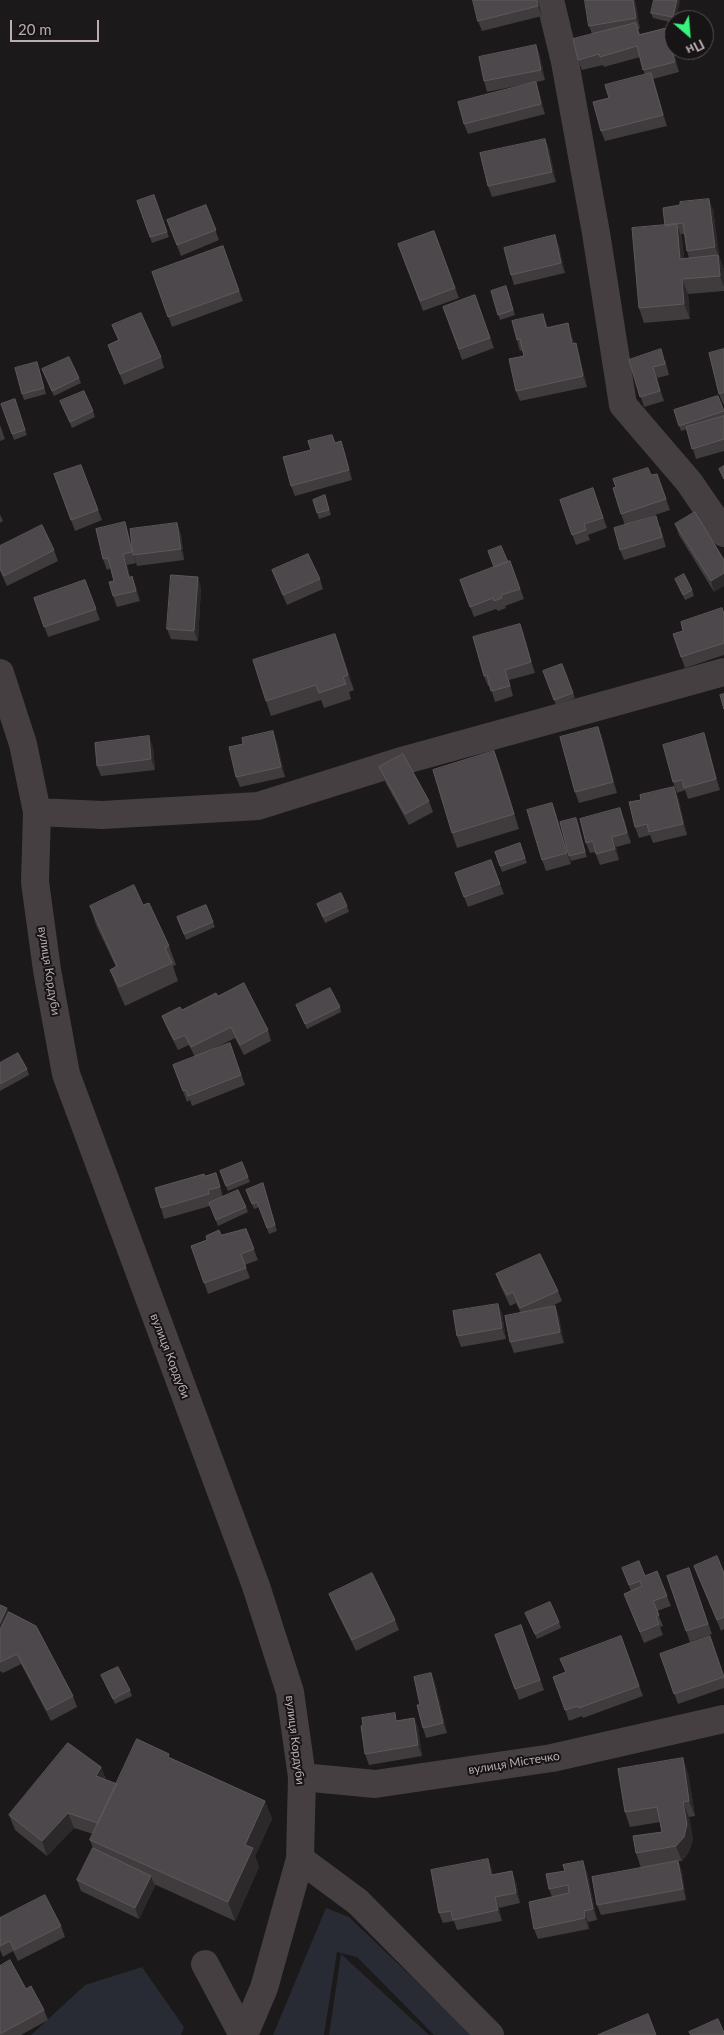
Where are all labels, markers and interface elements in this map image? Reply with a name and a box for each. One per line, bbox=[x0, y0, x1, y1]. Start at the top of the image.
scale bar bbox=[12, 10, 101, 42]
north arrow bbox=[664, 10, 714, 60]
text: 20 m bbox=[18, 20, 52, 38]
text: Пн bbox=[684, 36, 708, 60]
street label: вулиця Кордуби bbox=[35, 926, 63, 1016]
street label: вулиця Кордуби bbox=[147, 1312, 193, 1400]
street label: вулиця Кордуби bbox=[282, 1695, 308, 1785]
street label: вулиця Містечко bbox=[467, 1749, 561, 1777]

